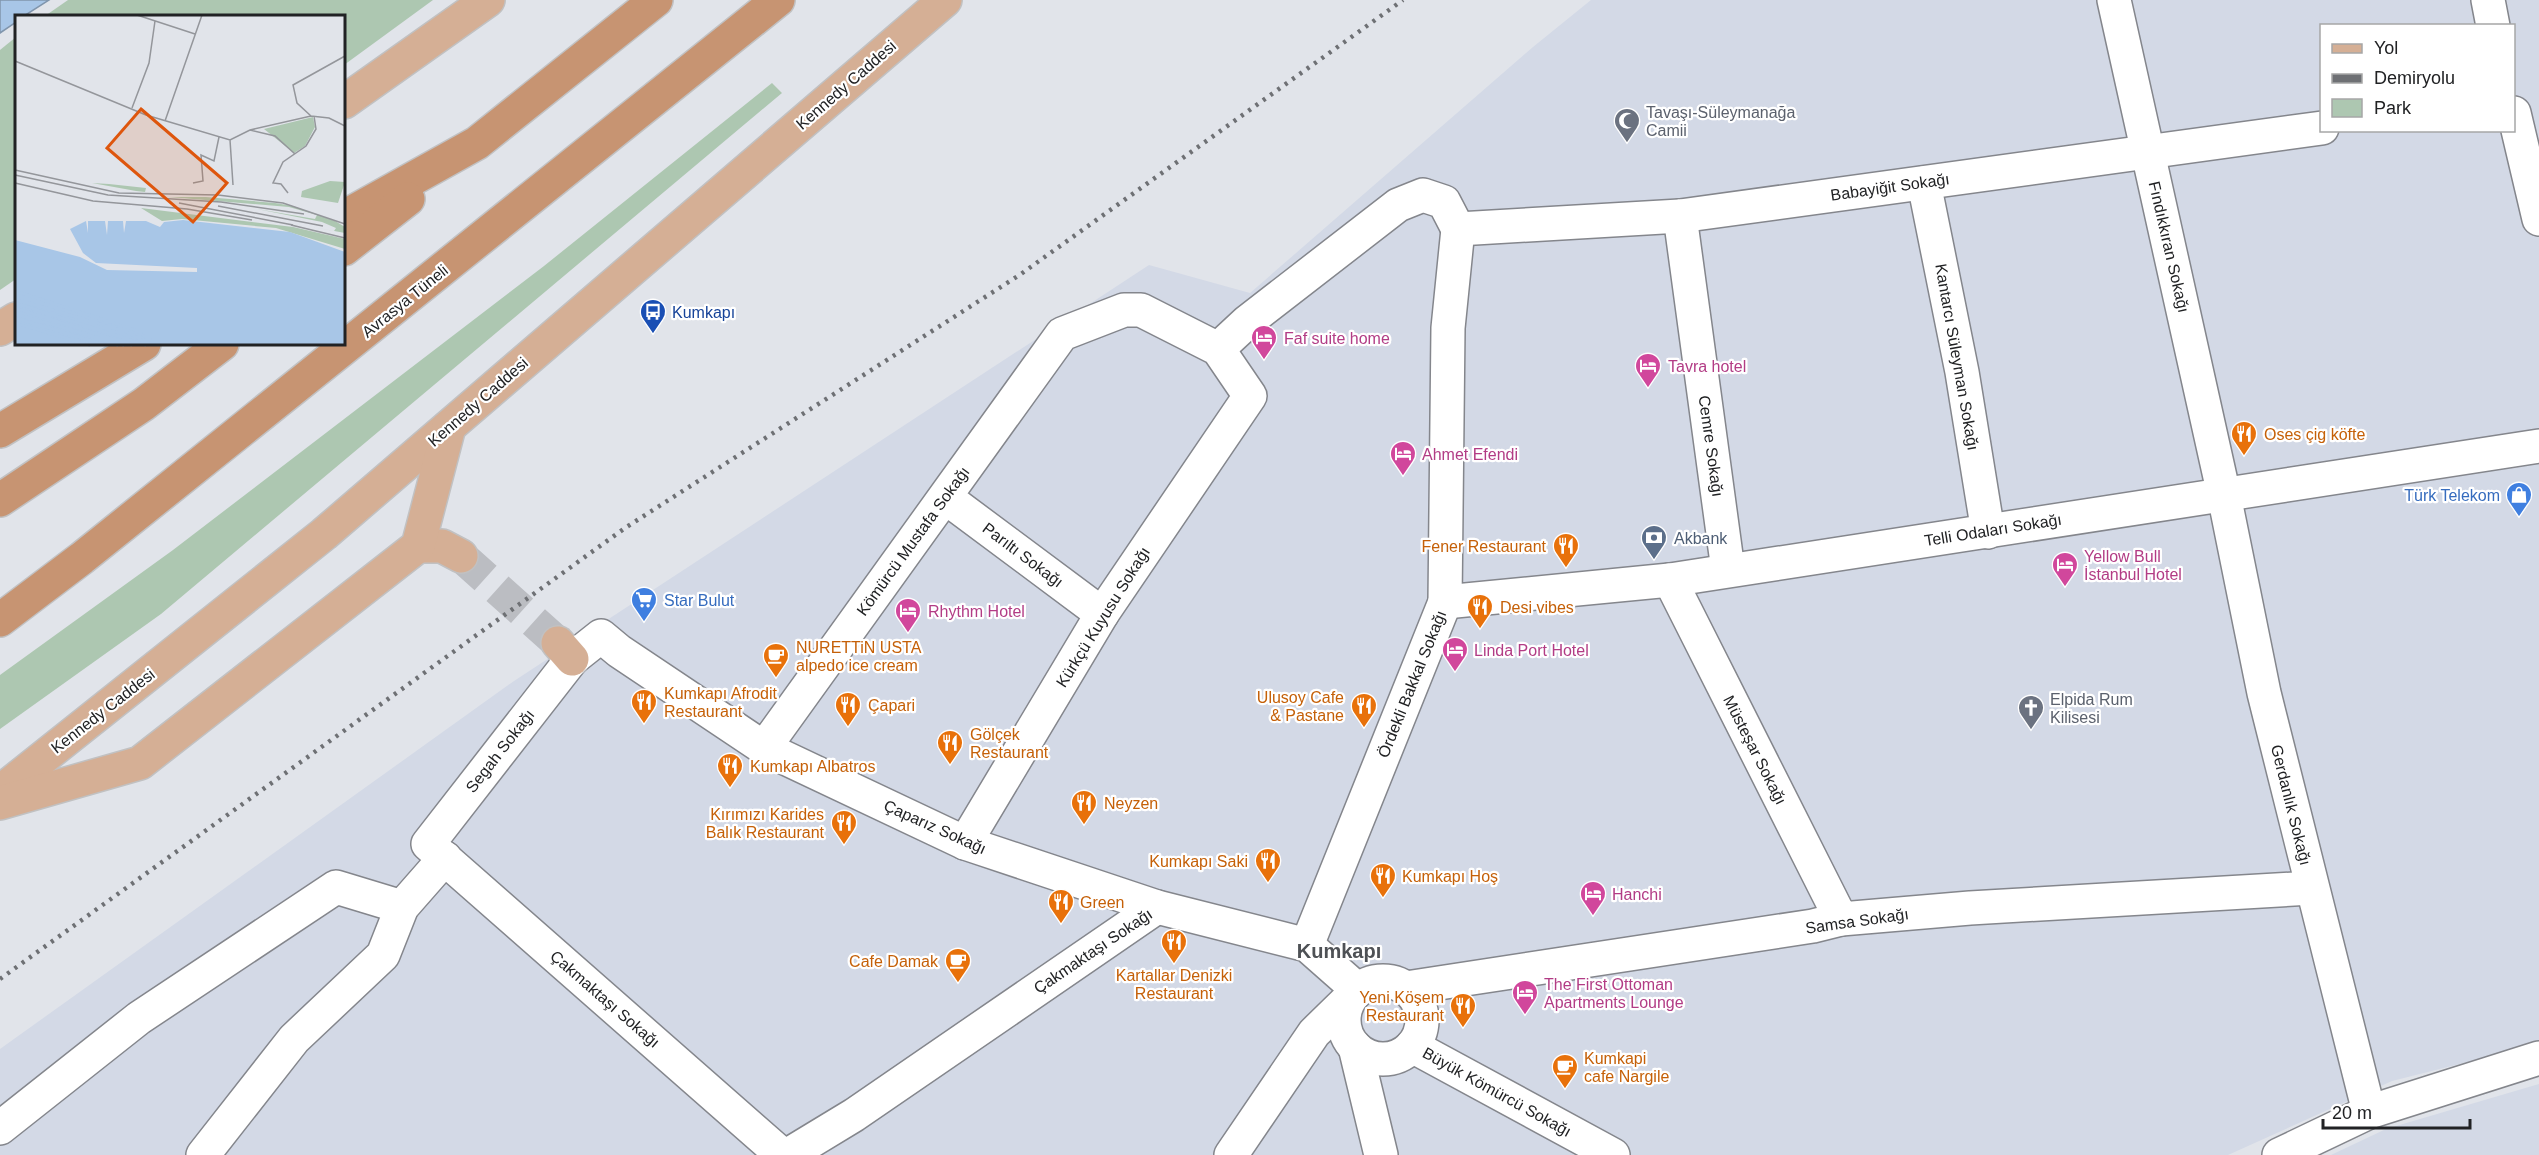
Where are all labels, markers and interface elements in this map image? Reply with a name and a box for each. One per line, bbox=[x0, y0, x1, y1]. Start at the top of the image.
inset map bbox=[15, 15, 345, 345]
legend bbox=[2320, 24, 2515, 132]
street label: Kennedy Caddesi bbox=[793, 37, 899, 133]
text: Yol bbox=[2374, 38, 2398, 58]
text: Demiryolu bbox=[2374, 68, 2455, 88]
text: Park bbox=[2374, 98, 2412, 118]
place label: Tavaşı-Süleymanağa Camii bbox=[1646, 104, 1796, 139]
mosque icon: Tavaşı-Süleymanağa Camii bbox=[1612, 106, 1642, 144]
street label: Babayiğit Sokağı bbox=[1829, 170, 1951, 204]
street label: Fındıkkıran Sokağı bbox=[2146, 180, 2192, 314]
street label: Avrasya Tüneli bbox=[359, 261, 451, 341]
street label: Kantarcı Süleyman Sokağı bbox=[1932, 262, 1982, 452]
bus stop icon: Kumkapı bbox=[638, 297, 668, 335]
place label: Kumkapı bbox=[672, 304, 735, 321]
hotel icon: Faf suite home bbox=[1249, 323, 1279, 361]
place label: Faf suite home bbox=[1284, 330, 1390, 347]
hotel icon: Tavra hotel bbox=[1633, 351, 1663, 389]
street label: Kennedy Caddesi bbox=[425, 354, 531, 450]
place label: Tavra hotel bbox=[1668, 358, 1746, 375]
street label: Cemre Sokağı bbox=[1695, 394, 1727, 498]
restaurant icon: Oses çig köfte bbox=[2229, 419, 2259, 457]
place label: Oses çig köfte bbox=[2264, 426, 2365, 443]
hotel icon: Ahmet Efendi bbox=[1388, 439, 1418, 477]
place label: Ahmet Efendi bbox=[1422, 446, 1518, 463]
street label: Kömürcü Mustafa Sokağı bbox=[853, 463, 973, 619]
shop icon: Türk Telekom bbox=[2504, 480, 2534, 518]
place label: Türk Telekom bbox=[2404, 487, 2500, 504]
street label: Telli Odaları Sokağı bbox=[1923, 511, 2063, 549]
street label: Parıltı Sokağı bbox=[980, 519, 1066, 591]
bank icon: Akbank bbox=[1639, 523, 1669, 561]
place label: Akbank bbox=[1674, 530, 1728, 547]
restaurant icon: Fener Restaurant bbox=[1551, 531, 1581, 569]
place label: Fener Restaurant bbox=[1421, 538, 1547, 555]
street label: Kürkçü Kuyusu Sokağı bbox=[1053, 544, 1153, 690]
place label: Yellow Bull İstanbul Hotel bbox=[2084, 548, 2182, 583]
hotel icon: Yellow Bull İstanbul Hotel bbox=[2050, 550, 2080, 588]
supermarket icon: Star Bulut bbox=[629, 585, 659, 623]
place label: Star Bulut bbox=[664, 592, 735, 609]
restaurant icon: Desi vibes bbox=[1465, 592, 1495, 630]
hotel icon: Rhythm Hotel bbox=[893, 596, 923, 634]
place label: Desi vibes bbox=[1500, 599, 1574, 616]
place label: Rhythm Hotel bbox=[928, 603, 1025, 620]
street label: Ördekli Bakkal Sokağı bbox=[1375, 608, 1449, 760]
hotel icon: Linda Port Hotel bbox=[1440, 635, 1470, 673]
place label: NURETTiN USTA alpedo ice cream bbox=[796, 639, 922, 674]
cafe icon: NURETTiN USTA alpedo ice cream bbox=[761, 641, 791, 679]
place label: Linda Port Hotel bbox=[1474, 642, 1589, 659]
street label: Kennedy Caddesi bbox=[48, 665, 158, 757]
place label: Kumkapı Afrodit Restaurant bbox=[664, 685, 778, 720]
restaurant icon: Kumkapı Afrodit Restaurant bbox=[629, 687, 659, 725]
place label: Ulusoy Cafe & Pastane bbox=[1257, 689, 1344, 724]
restaurant icon: Çapari bbox=[833, 690, 863, 728]
restaurant icon: Ulusoy Cafe & Pastane bbox=[1349, 691, 1379, 729]
place label: Elpida Rum Kilisesi bbox=[2050, 691, 2133, 726]
street label: Müsteşar Sokağı bbox=[1720, 693, 1790, 807]
church icon: Elpida Rum Kilisesi bbox=[2016, 693, 2046, 731]
place label: Çapari bbox=[868, 697, 915, 714]
street label: Segah Sokağı bbox=[462, 706, 538, 796]
place label: Gölçek Restaurant bbox=[970, 726, 1049, 761]
restaurant icon: Gölçek Restaurant bbox=[935, 728, 965, 766]
street label: Gerdanlık Sokağı bbox=[2268, 743, 2314, 867]
restaurant icon: Kumkapı Albatros bbox=[715, 751, 745, 789]
place label: Kumkapı Albatros bbox=[750, 758, 875, 775]
restaurant icon: Neyzen bbox=[1069, 788, 1099, 826]
place label: Neyzen bbox=[1104, 795, 1158, 812]
street label: Çaparız Sokağı bbox=[881, 797, 989, 857]
place label: Kırımızı Karides Balık Restaurant bbox=[706, 806, 825, 841]
restaurant icon: Kırımızı Karides Balık Restaurant bbox=[829, 808, 859, 846]
restaurant icon: Kumkapı Saki bbox=[1253, 846, 1283, 884]
place label: Kumkapı Saki bbox=[1149, 853, 1248, 870]
restaurant icon: Kumkapı Hoş bbox=[1368, 861, 1398, 899]
place label: Kumkapı Hoş bbox=[1402, 868, 1498, 885]
hotel icon: Hanchi bbox=[1578, 879, 1608, 917]
place label: Hanchi bbox=[1612, 886, 1662, 903]
restaurant icon: Green bbox=[1046, 887, 1076, 925]
place label: Green bbox=[1080, 894, 1124, 911]
street label: Çakmaktaşı Sokağı bbox=[1031, 905, 1155, 997]
street label: Samsa Sokağı bbox=[1804, 905, 1910, 937]
restaurant icon: Kartallar Denizki Restaurant bbox=[1159, 927, 1189, 965]
district label: Kumkapı bbox=[1297, 940, 1381, 962]
cafe icon: Cafe Damak bbox=[943, 946, 973, 984]
street label: Çakmaktaşı Sokağı bbox=[547, 947, 663, 1051]
place label: Cafe Damak bbox=[849, 953, 939, 970]
place label: Kartallar Denizki Restaurant bbox=[1116, 967, 1232, 1002]
place label: The First Ottoman Apartments Lounge bbox=[1544, 976, 1684, 1011]
hotel icon: The First Ottoman Apartments Lounge bbox=[1510, 978, 1540, 1016]
place label: Yeni Köşem Restaurant bbox=[1359, 989, 1445, 1024]
restaurant icon: Yeni Köşem Restaurant bbox=[1448, 991, 1478, 1029]
street label: Büyük Kömürcü Sokağı bbox=[1420, 1044, 1574, 1140]
place label: Kumkapi cafe Nargile bbox=[1584, 1050, 1669, 1085]
cafe icon: Kumkapi cafe Nargile bbox=[1550, 1052, 1580, 1090]
scale bar bbox=[2323, 1092, 2470, 1130]
text: 20 m bbox=[2332, 1103, 2372, 1123]

